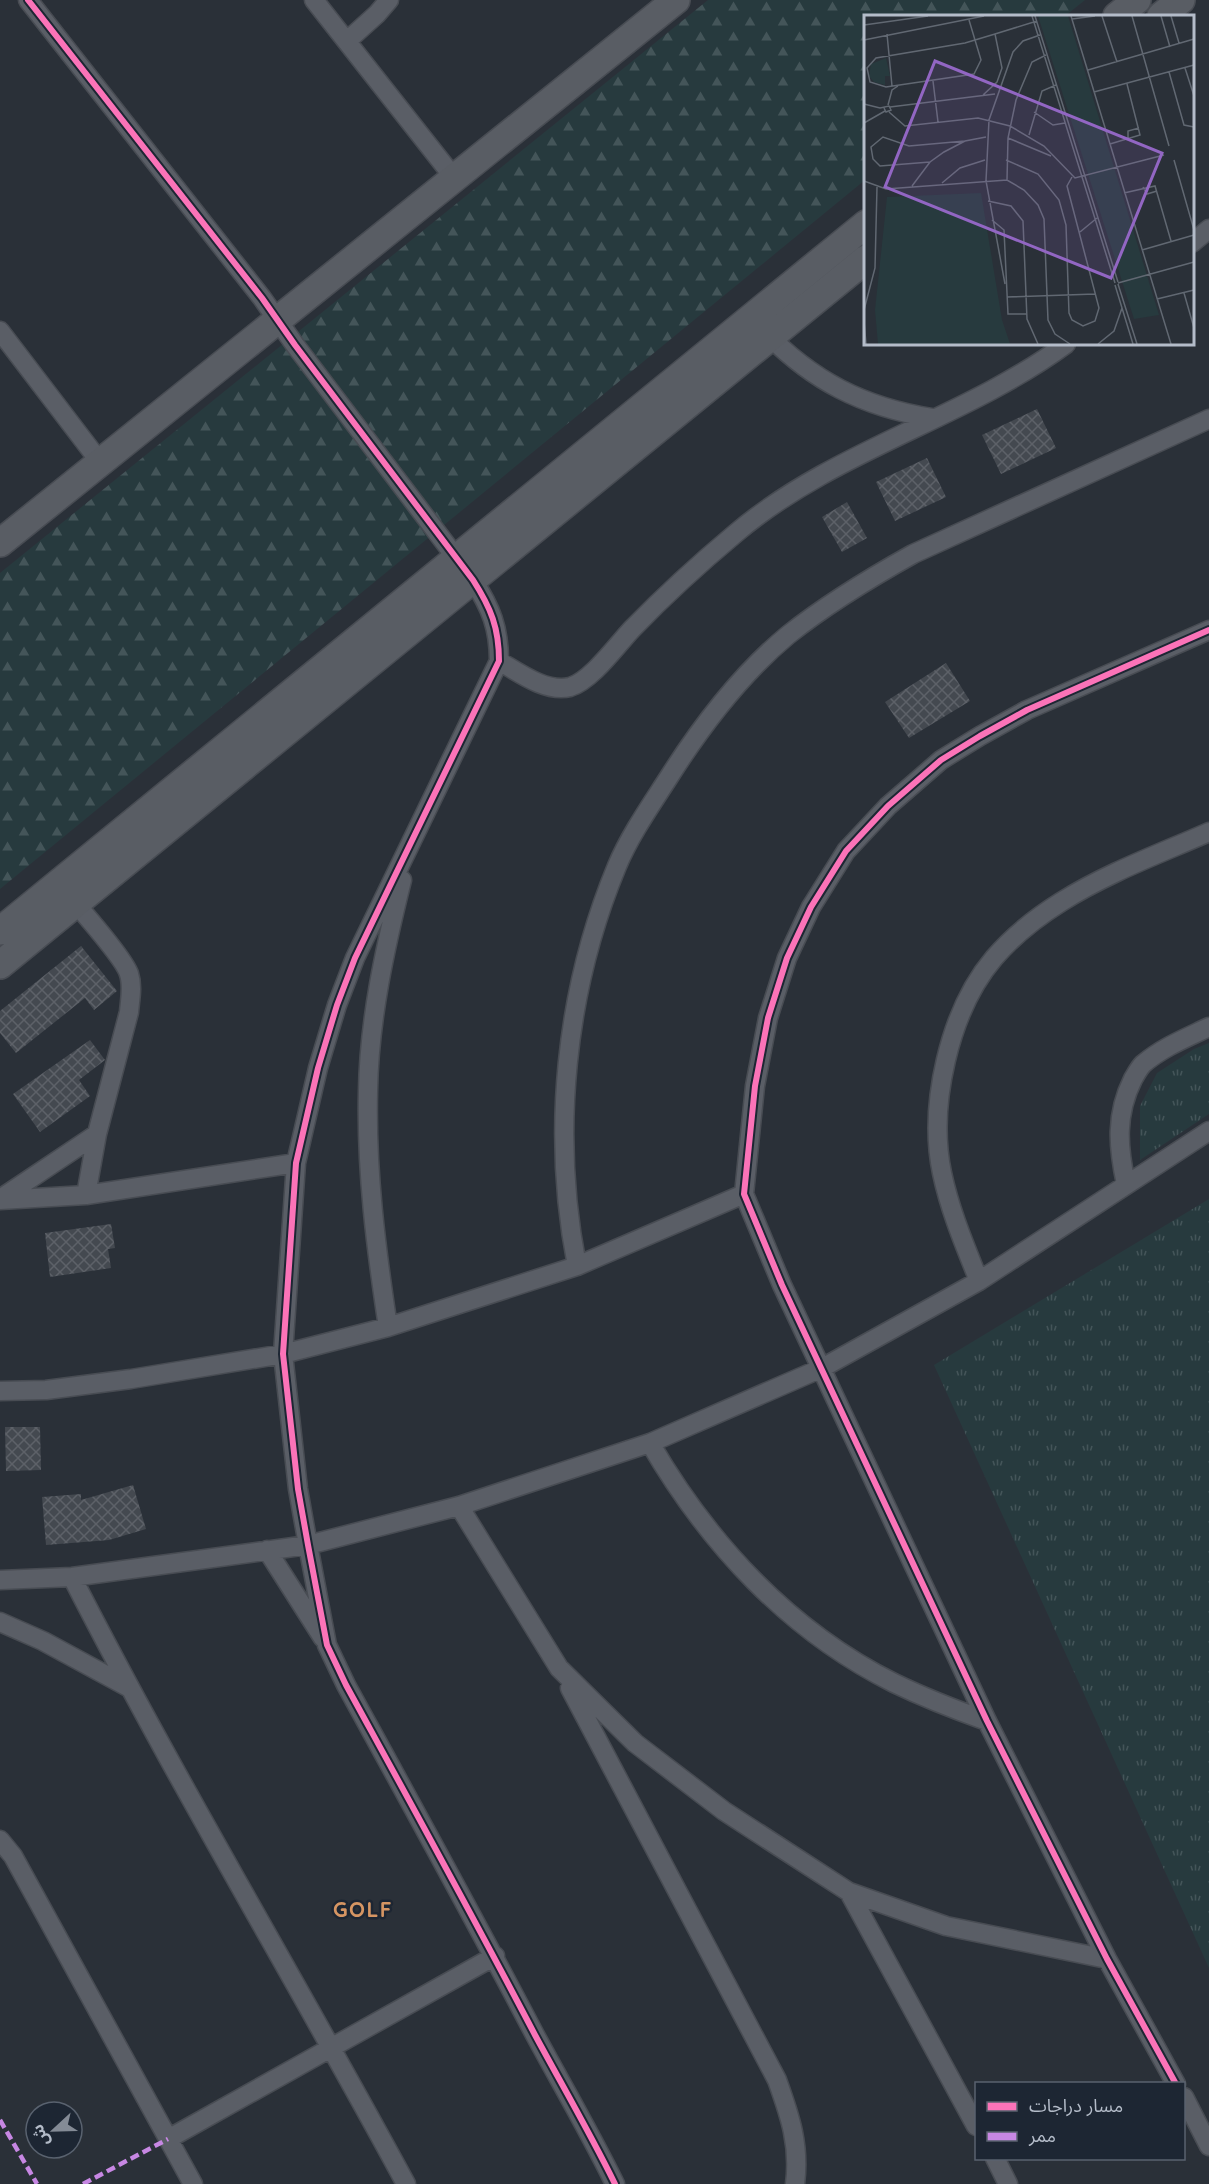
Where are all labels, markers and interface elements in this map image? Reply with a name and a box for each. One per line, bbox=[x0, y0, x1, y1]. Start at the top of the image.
inset map bbox=[864, 15, 1194, 345]
district label: GOLF bbox=[333, 1896, 393, 1922]
legend bbox=[975, 2082, 1185, 2160]
text: مسار دراجات bbox=[1029, 2094, 1123, 2117]
north arrow bbox=[24, 2100, 84, 2160]
text: ش bbox=[27, 2122, 53, 2150]
text: ممر bbox=[1028, 2124, 1056, 2147]

